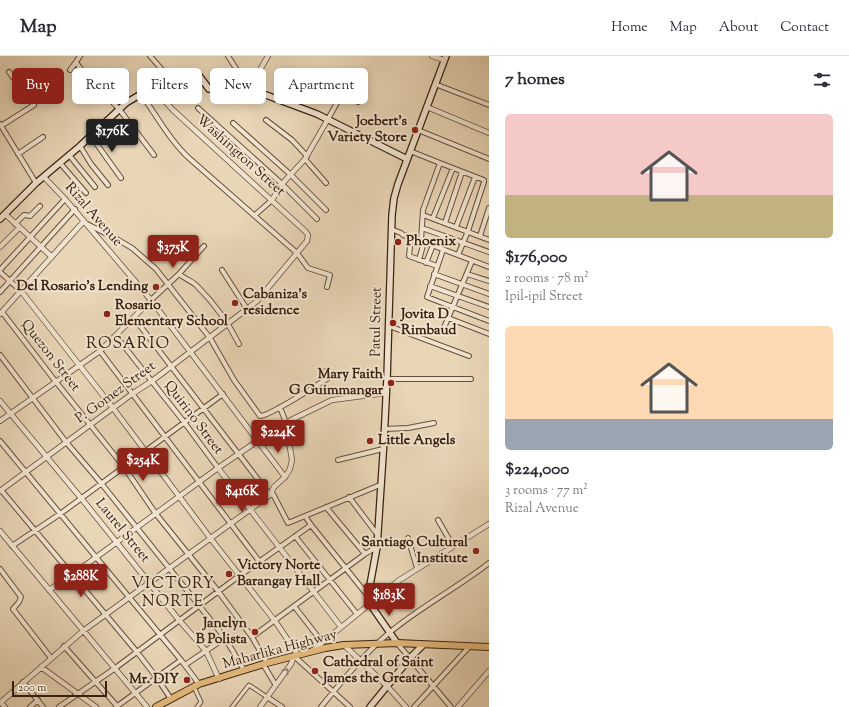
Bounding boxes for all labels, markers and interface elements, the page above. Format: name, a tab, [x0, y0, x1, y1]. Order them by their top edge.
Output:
text: Map	[20, 14, 57, 41]
text: Home	[611, 18, 648, 38]
text: Map	[670, 18, 697, 38]
text: About	[719, 18, 758, 38]
text: Contact	[780, 18, 829, 38]
chip: Buy	[12, 68, 64, 104]
chip: Rent	[72, 68, 129, 104]
chip: Filters	[137, 68, 202, 104]
chip: New	[210, 68, 266, 104]
chip: Apartment	[274, 68, 368, 104]
text: 7 homes	[505, 68, 565, 92]
icon: filters	[811, 69, 833, 91]
street label: Washington Street	[191, 111, 289, 202]
place label: Joebert's Variety Store	[327, 112, 407, 148]
pin: $176K	[84, 119, 140, 153]
text: $176K	[95, 123, 129, 141]
marker: Joebert's Variety Store	[410, 125, 420, 135]
icon: home	[633, 140, 705, 212]
street label: Rizal Avenue	[59, 178, 127, 252]
place label: Phoenix	[406, 232, 456, 252]
pin: $375K	[145, 235, 201, 269]
marker: Phoenix	[393, 237, 403, 247]
text: $375K	[157, 239, 189, 257]
text: $176,000	[505, 246, 567, 270]
text: 2 rooms · 78 m²	[505, 270, 589, 288]
place label: Del Rosario's Lending	[16, 277, 148, 297]
marker: Del Rosario's Lending	[151, 282, 161, 292]
place label: Cabaniza's residence	[243, 285, 308, 321]
street label: Patul Street	[366, 287, 388, 357]
text: Ipil-ipil Street	[505, 288, 583, 306]
place label: Rosario Elementary School	[115, 296, 228, 332]
marker: Cabaniza's residence	[230, 298, 240, 308]
place label: Jovita D Rimbaud	[400, 305, 456, 341]
marker: Rosario Elementary School	[102, 309, 112, 319]
street label: Quezon Street	[15, 316, 85, 396]
marker: Jovita D Rimbaud	[388, 318, 398, 328]
district label: ROSARIO	[86, 333, 170, 356]
icon: home	[633, 352, 705, 424]
street label: P. Gomez Street	[72, 357, 160, 429]
place label: Mary Faith G Guimmangar	[289, 365, 384, 401]
street label: Quirino Street	[159, 377, 228, 459]
marker: Mary Faith G Guimmangar	[386, 378, 396, 388]
pin: $224K	[250, 420, 306, 454]
text: $224K	[260, 424, 296, 442]
place label: Little Angels	[378, 431, 456, 451]
marker: Little Angels	[365, 436, 375, 446]
pin: $254K	[115, 448, 171, 482]
text: $254K	[126, 452, 160, 470]
text: $224,000	[505, 458, 569, 482]
pin: $416K	[214, 479, 270, 513]
text: 3 rooms · 77 m²	[505, 482, 588, 500]
text: $416K	[225, 483, 259, 501]
street label: Laurel Street	[90, 495, 154, 568]
text: Rizal Avenue	[505, 500, 579, 518]
place label: Santiago Cultural Institute	[361, 533, 468, 569]
marker: Santiago Cultural Institute	[471, 546, 481, 556]
place label: Victory Norte Barangay Hall	[237, 556, 321, 592]
pin: $288K	[53, 564, 109, 598]
text: $288K	[63, 568, 99, 586]
marker: Victory Norte Barangay Hall	[224, 569, 234, 579]
district label: VICTORY NORTE	[131, 573, 215, 614]
pin: $183K	[361, 583, 417, 617]
text: $183K	[373, 587, 405, 605]
place label: Janelyn B Polista	[196, 614, 248, 650]
street label: Maharlika Highway	[221, 625, 339, 675]
marker: Janelyn B Polista	[250, 627, 260, 637]
place label: Cathedral of Saint James the Greater	[322, 653, 434, 689]
marker: Cathedral of Saint James the Greater	[310, 666, 320, 676]
one-way arrow	[281, 669, 288, 676]
place label: Mr. DIY	[129, 670, 179, 690]
marker: Mr. DIY	[182, 675, 192, 685]
scale bar	[12, 679, 107, 698]
text: 200 m	[18, 680, 46, 696]

